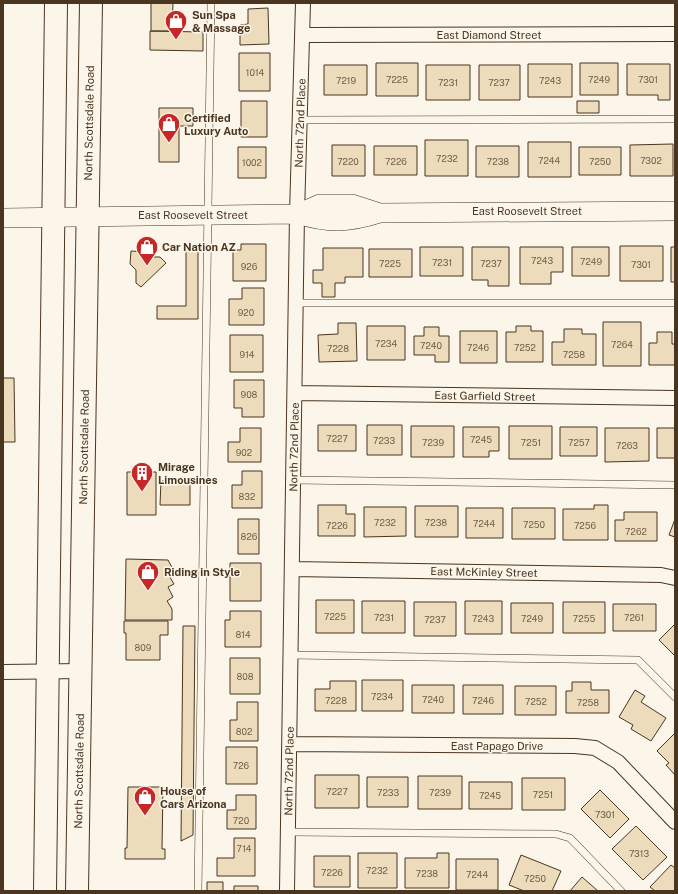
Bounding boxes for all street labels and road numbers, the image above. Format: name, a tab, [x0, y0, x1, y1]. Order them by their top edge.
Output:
street label: East Diamond Street	[436, 29, 542, 41]
street label: North Scottsdale Road	[82, 65, 96, 181]
street label: North 72nd Place	[292, 78, 308, 168]
street label: East Roosevelt Street	[472, 205, 582, 217]
street label: East Roosevelt Street	[138, 209, 248, 221]
street label: North Scottsdale Road	[77, 389, 91, 505]
street label: East Garfield Street	[434, 389, 536, 403]
street label: North 72nd Place	[287, 402, 301, 492]
street label: East McKinley Street	[430, 565, 538, 579]
street label: North Scottsdale Road	[72, 713, 86, 829]
street label: North 72nd Place	[282, 726, 296, 816]
street label: East Papago Drive	[451, 740, 543, 752]

